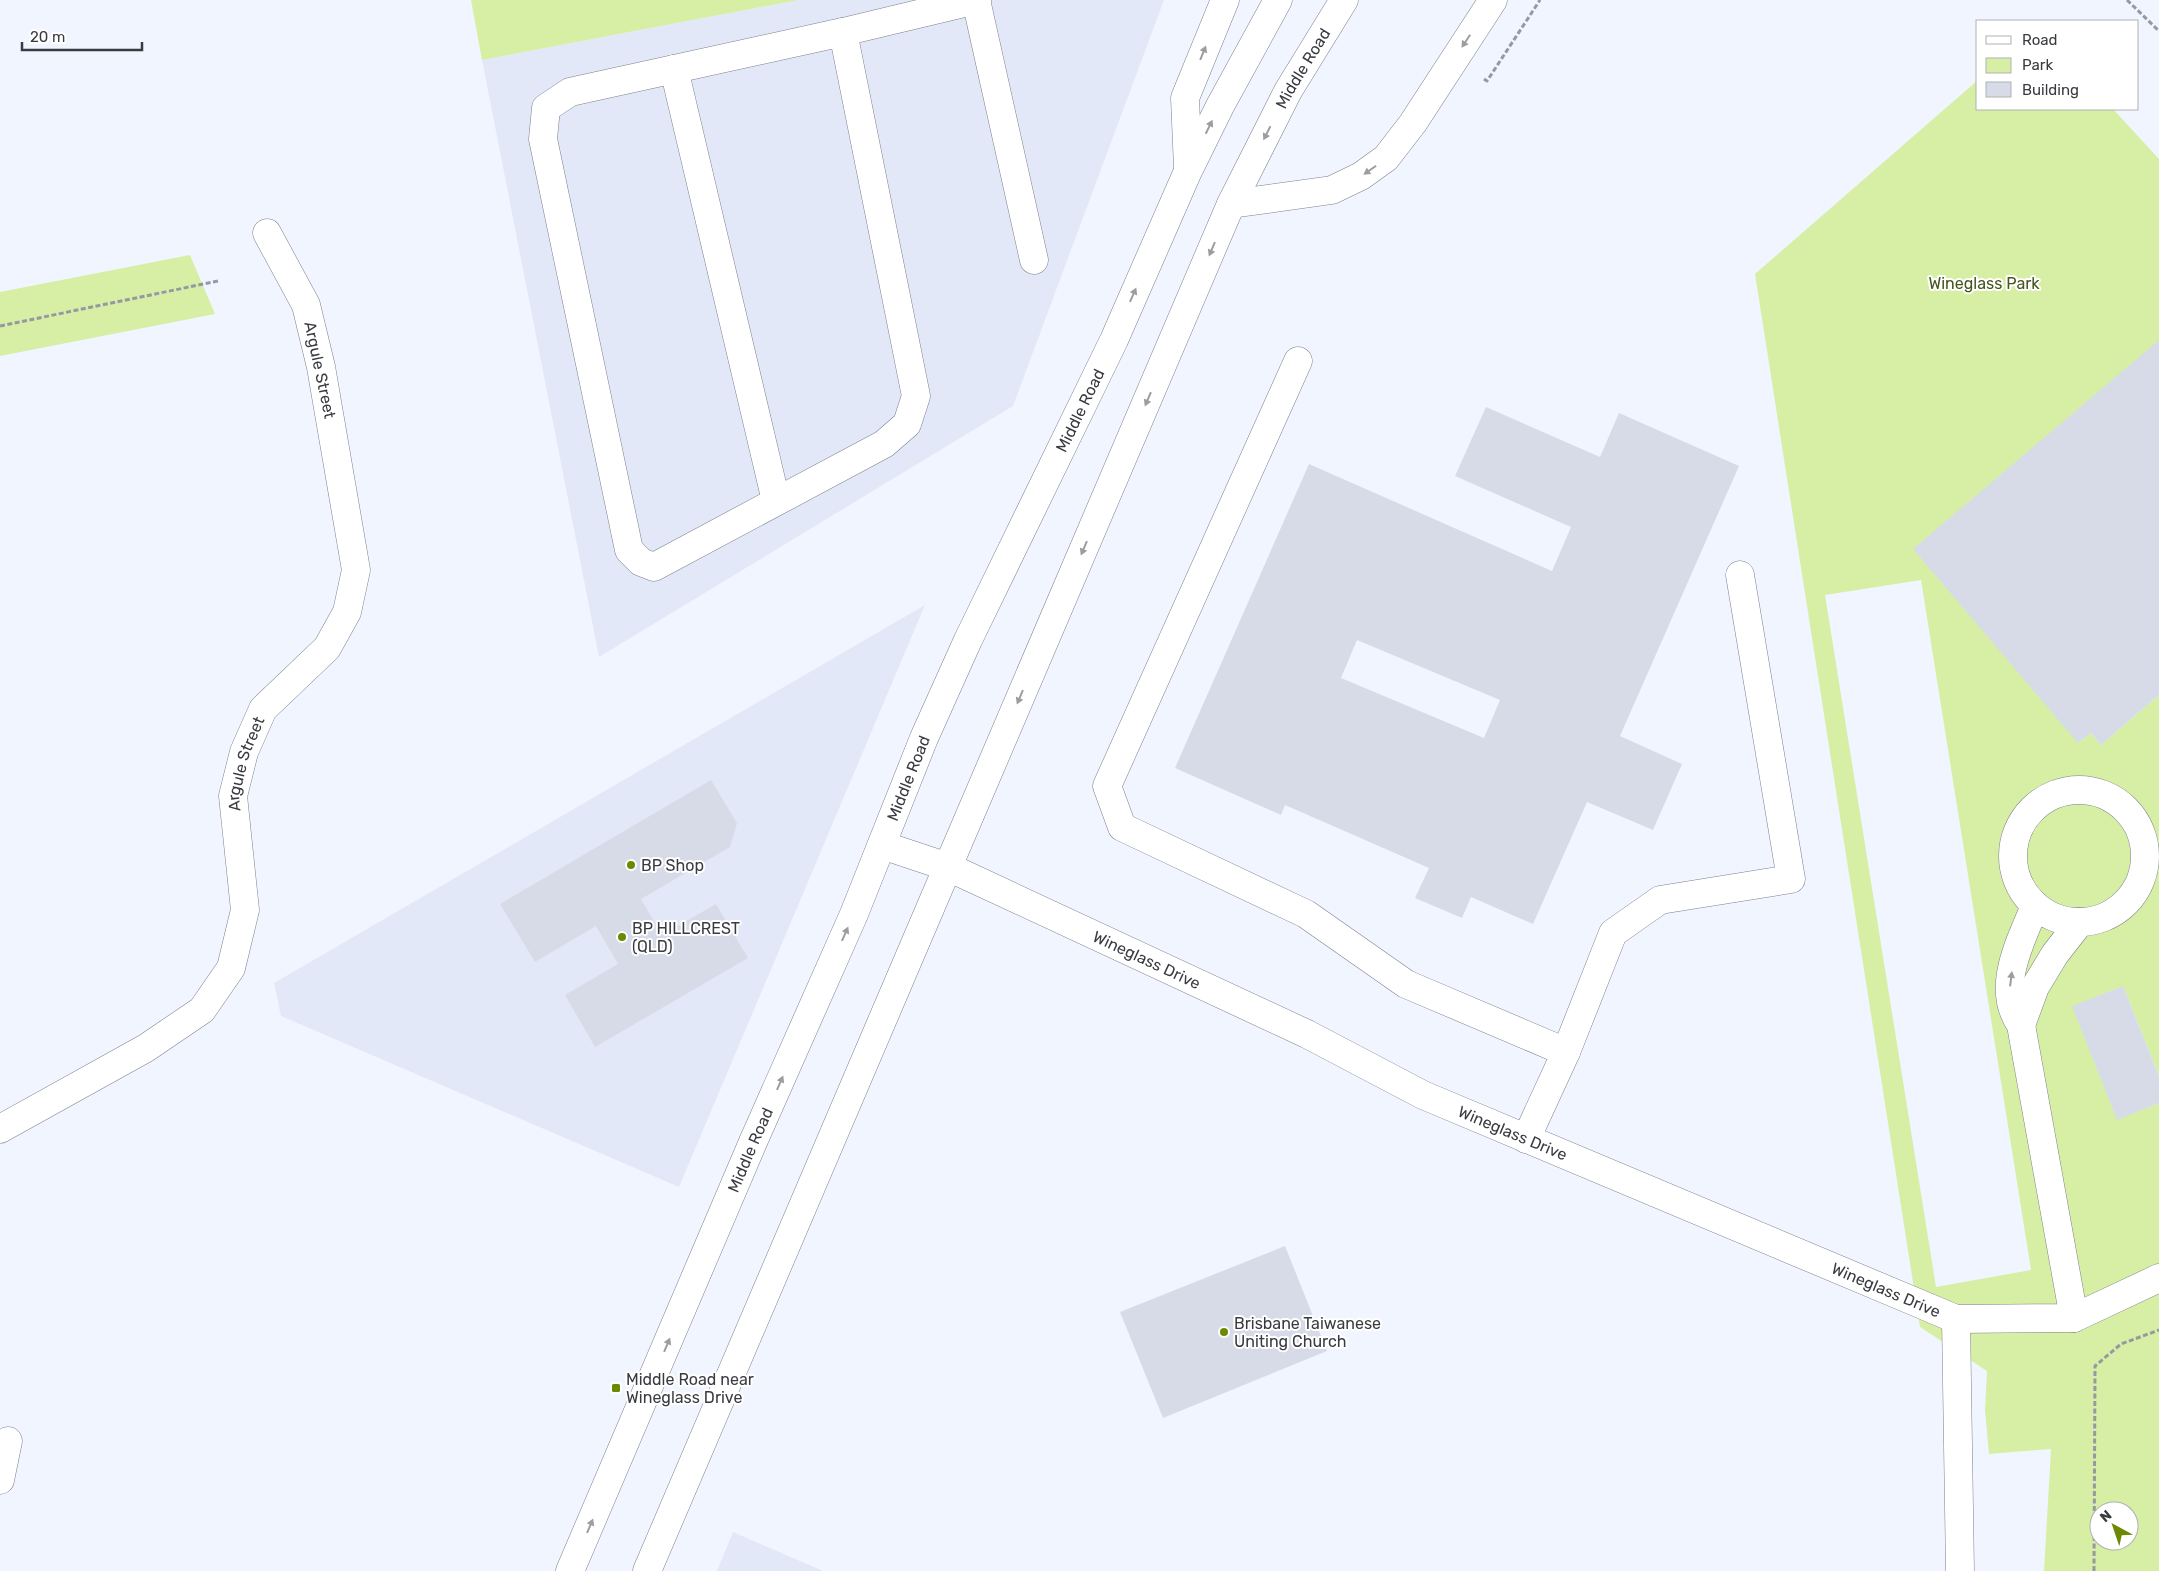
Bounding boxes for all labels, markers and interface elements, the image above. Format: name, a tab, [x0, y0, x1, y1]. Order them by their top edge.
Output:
scale bar	[22, 20, 142, 52]
legend	[1976, 20, 2139, 110]
street label: Middle Road	[1271, 25, 1334, 112]
text: 20 m	[30, 28, 65, 46]
text: Road	[2022, 31, 2058, 49]
one-way arrow	[1461, 34, 1471, 47]
one-way arrow	[1200, 46, 1208, 60]
text: Park	[2022, 56, 2053, 74]
text: Building	[2022, 81, 2079, 99]
one-way arrow	[1205, 120, 1213, 135]
one-way arrow	[1263, 126, 1271, 140]
one-way arrow	[1363, 165, 1377, 175]
one-way arrow	[1207, 242, 1215, 256]
park label: Wineglass Park	[1928, 274, 2040, 293]
one-way arrow	[1130, 288, 1138, 302]
street label: Argule Street	[300, 320, 340, 420]
street label: Middle Road	[1051, 366, 1108, 455]
one-way arrow	[1144, 392, 1152, 407]
one-way arrow	[1080, 541, 1088, 556]
one-way arrow	[1016, 690, 1024, 704]
street label: Argule Street	[223, 713, 268, 812]
street label: Middle Road	[883, 733, 934, 824]
place label: BP Shop	[641, 856, 704, 875]
marker: BP Shop	[625, 859, 637, 871]
place label: BP HILLCREST (QLD)	[632, 919, 740, 956]
street label: Wineglass Drive	[1090, 926, 1204, 993]
one-way arrow	[842, 927, 850, 941]
marker: BP HILLCREST (QLD)	[616, 931, 628, 943]
one-way arrow	[2007, 971, 2015, 987]
one-way arrow	[776, 1076, 784, 1090]
street label: Wineglass Drive	[1455, 1101, 1570, 1164]
street label: Middle Road	[723, 1105, 777, 1195]
street label: Wineglass Drive	[1829, 1258, 1944, 1321]
place label: Brisbane Taiwanese Uniting Church	[1234, 1314, 1381, 1351]
marker: Brisbane Taiwanese Uniting Church	[1218, 1326, 1230, 1338]
one-way arrow	[664, 1337, 672, 1352]
place label: Middle Road near Wineglass Drive	[626, 1370, 754, 1407]
marker: Middle Road near Wineglass Drive	[610, 1382, 622, 1394]
north arrow	[2089, 1501, 2139, 1551]
text: N	[2097, 1507, 2115, 1526]
one-way arrow	[586, 1519, 594, 1533]

